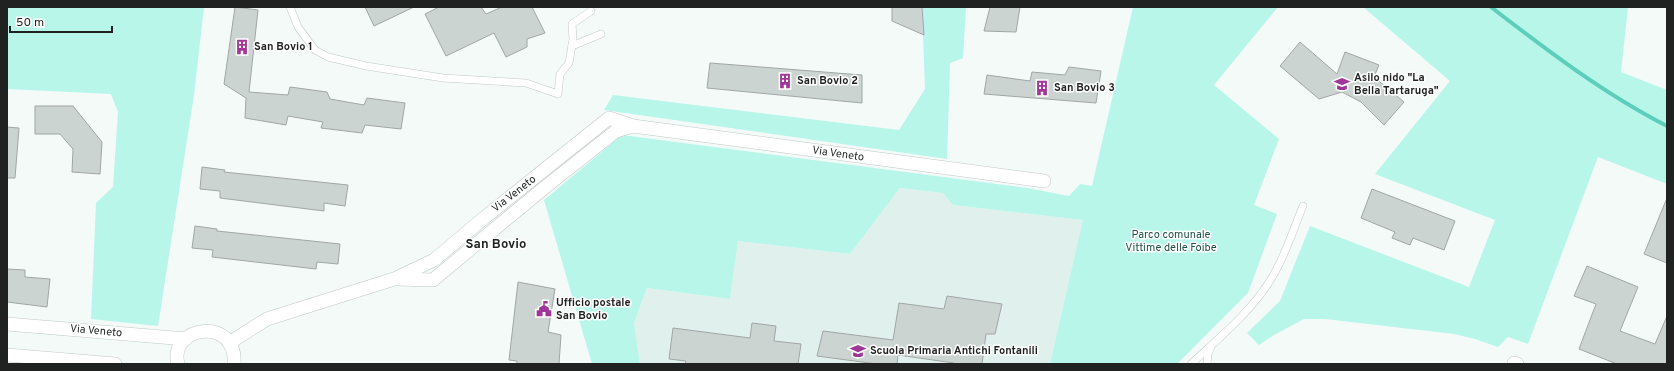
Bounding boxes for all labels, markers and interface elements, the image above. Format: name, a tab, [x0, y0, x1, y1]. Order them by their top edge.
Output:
scale bar	[10, 8, 112, 34]
text: 50 m	[16, 15, 44, 31]
building icon: San Bovio 1	[233, 38, 251, 56]
place label: San Bovio 1	[254, 40, 313, 54]
place label: Asilo nido "La Bella Tartaruga"	[1354, 71, 1439, 98]
building icon: San Bovio 2	[776, 72, 794, 90]
place label: San Bovio 2	[797, 74, 858, 88]
school or university icon: Asilo nido "La Bella Tartaruga"	[1333, 75, 1351, 93]
building icon: San Bovio 3	[1033, 79, 1051, 97]
place label: San Bovio 3	[1054, 81, 1115, 95]
street label: Via Veneto	[811, 143, 865, 165]
street label: Via Veneto	[489, 172, 539, 216]
park label: Parco comunale Vittime delle Foibe	[1125, 228, 1217, 255]
district label: San Bovio	[466, 237, 526, 253]
place label: Ufficio postale San Bovio	[556, 296, 631, 323]
public building icon: Ufficio postale San Bovio	[535, 300, 553, 318]
street label: Via Veneto	[69, 322, 123, 340]
school or university icon: Scuola Primaria Antichi Fontanili	[849, 342, 867, 360]
place label: Scuola Primaria Antichi Fontanili	[870, 344, 1038, 358]

